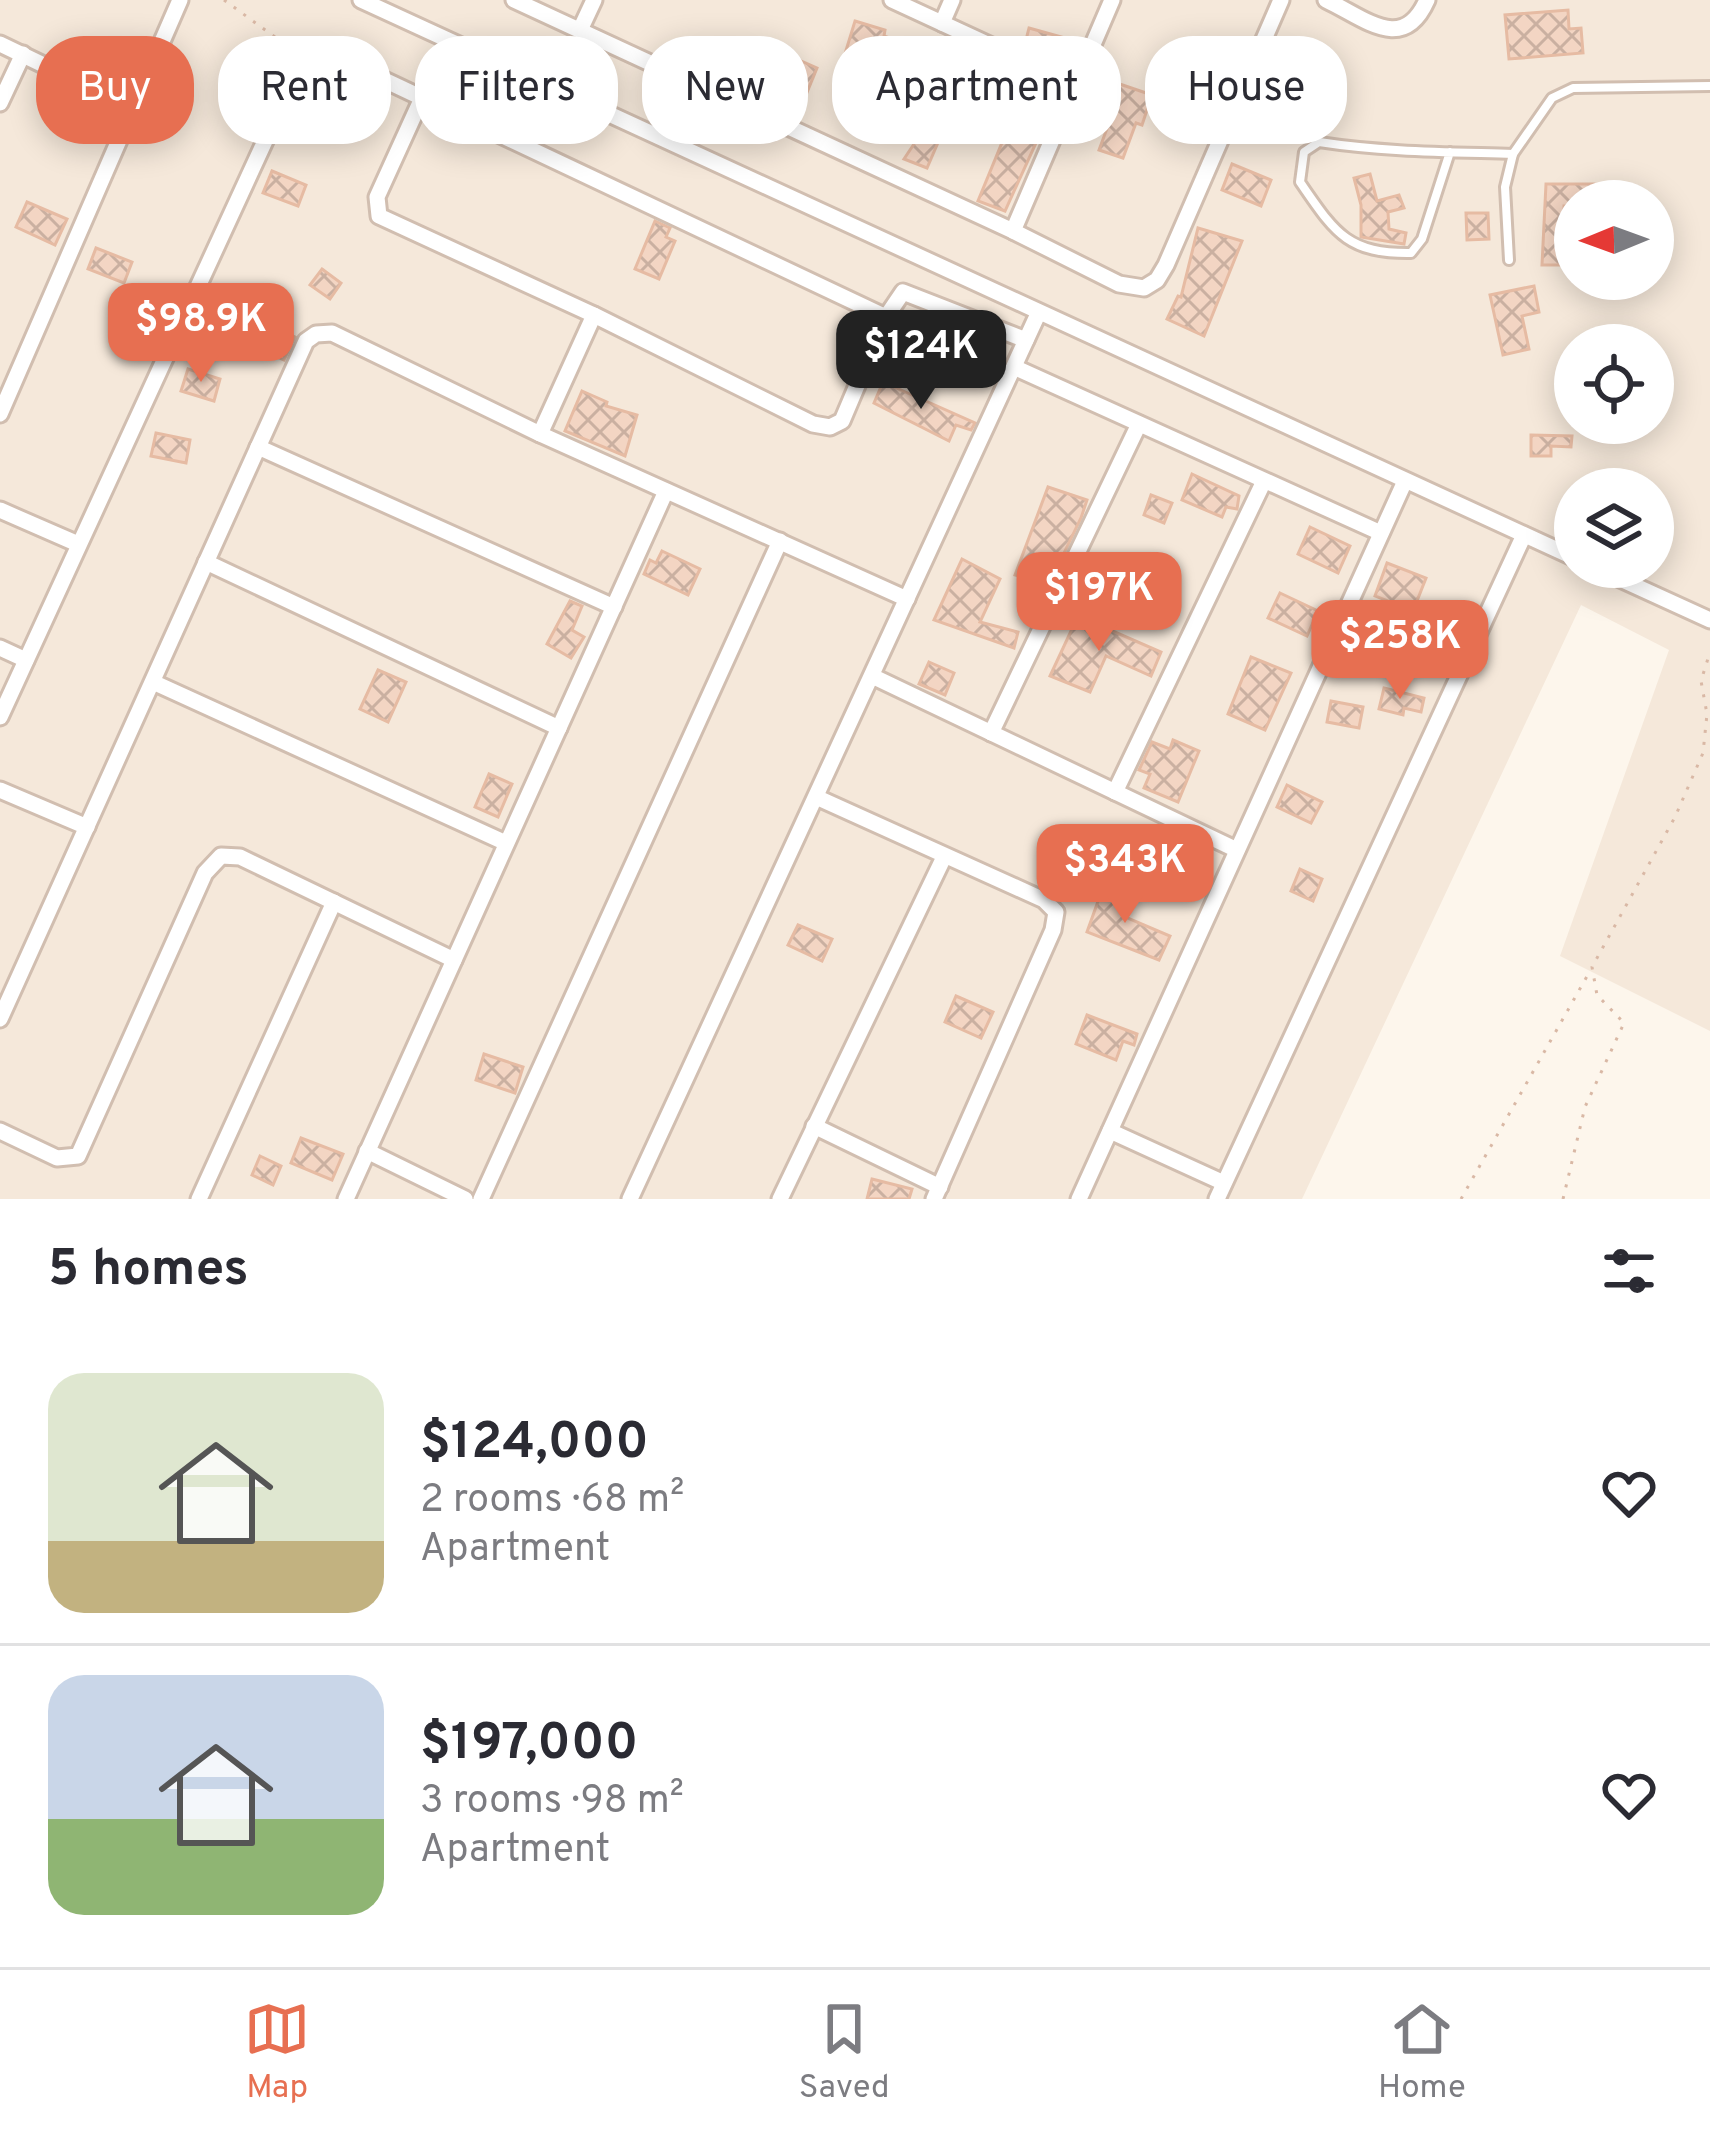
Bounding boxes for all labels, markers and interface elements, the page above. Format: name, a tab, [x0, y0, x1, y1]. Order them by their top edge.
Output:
chip: Buy	[36, 36, 194, 144]
chip: Rent	[218, 36, 391, 144]
chip: Filters	[415, 36, 618, 144]
chip: New	[642, 36, 808, 144]
chip: Apartment	[832, 36, 1121, 144]
chip: House	[1145, 36, 1347, 144]
north arrow	[1554, 180, 1674, 300]
map controls	[1554, 180, 1674, 588]
pin: $98.9K	[103, 283, 299, 385]
text: $98.9K	[135, 297, 267, 346]
pin: $124K	[837, 310, 1005, 412]
text: $124K	[863, 324, 979, 373]
button: locate	[1554, 324, 1674, 444]
button: layers	[1554, 468, 1674, 588]
pin: $197K	[1015, 552, 1183, 654]
text: $197K	[1044, 566, 1154, 615]
pin: $258K	[1316, 600, 1484, 702]
text: $258K	[1338, 614, 1462, 663]
pin: $343K	[1041, 824, 1209, 926]
text: $343K	[1064, 838, 1186, 887]
icon: filters	[1596, 1238, 1662, 1304]
text: 5 homes	[48, 1239, 249, 1304]
text: $124,000	[420, 1412, 649, 1477]
icon: home	[144, 1421, 288, 1565]
icon: heart	[1596, 1460, 1662, 1526]
text: 2 rooms · 68 m²	[420, 1477, 684, 1526]
text: Apartment	[420, 1526, 610, 1575]
text: $197,000	[420, 1713, 638, 1778]
icon: home	[144, 1723, 288, 1867]
icon: heart	[1596, 1762, 1662, 1828]
text: 3 rooms · 98 m²	[420, 1778, 684, 1827]
text: Apartment	[420, 1827, 610, 1876]
tab: Map	[244, 1996, 310, 2110]
tab: Saved	[799, 1996, 890, 2110]
tab: Home	[1378, 1996, 1466, 2110]

